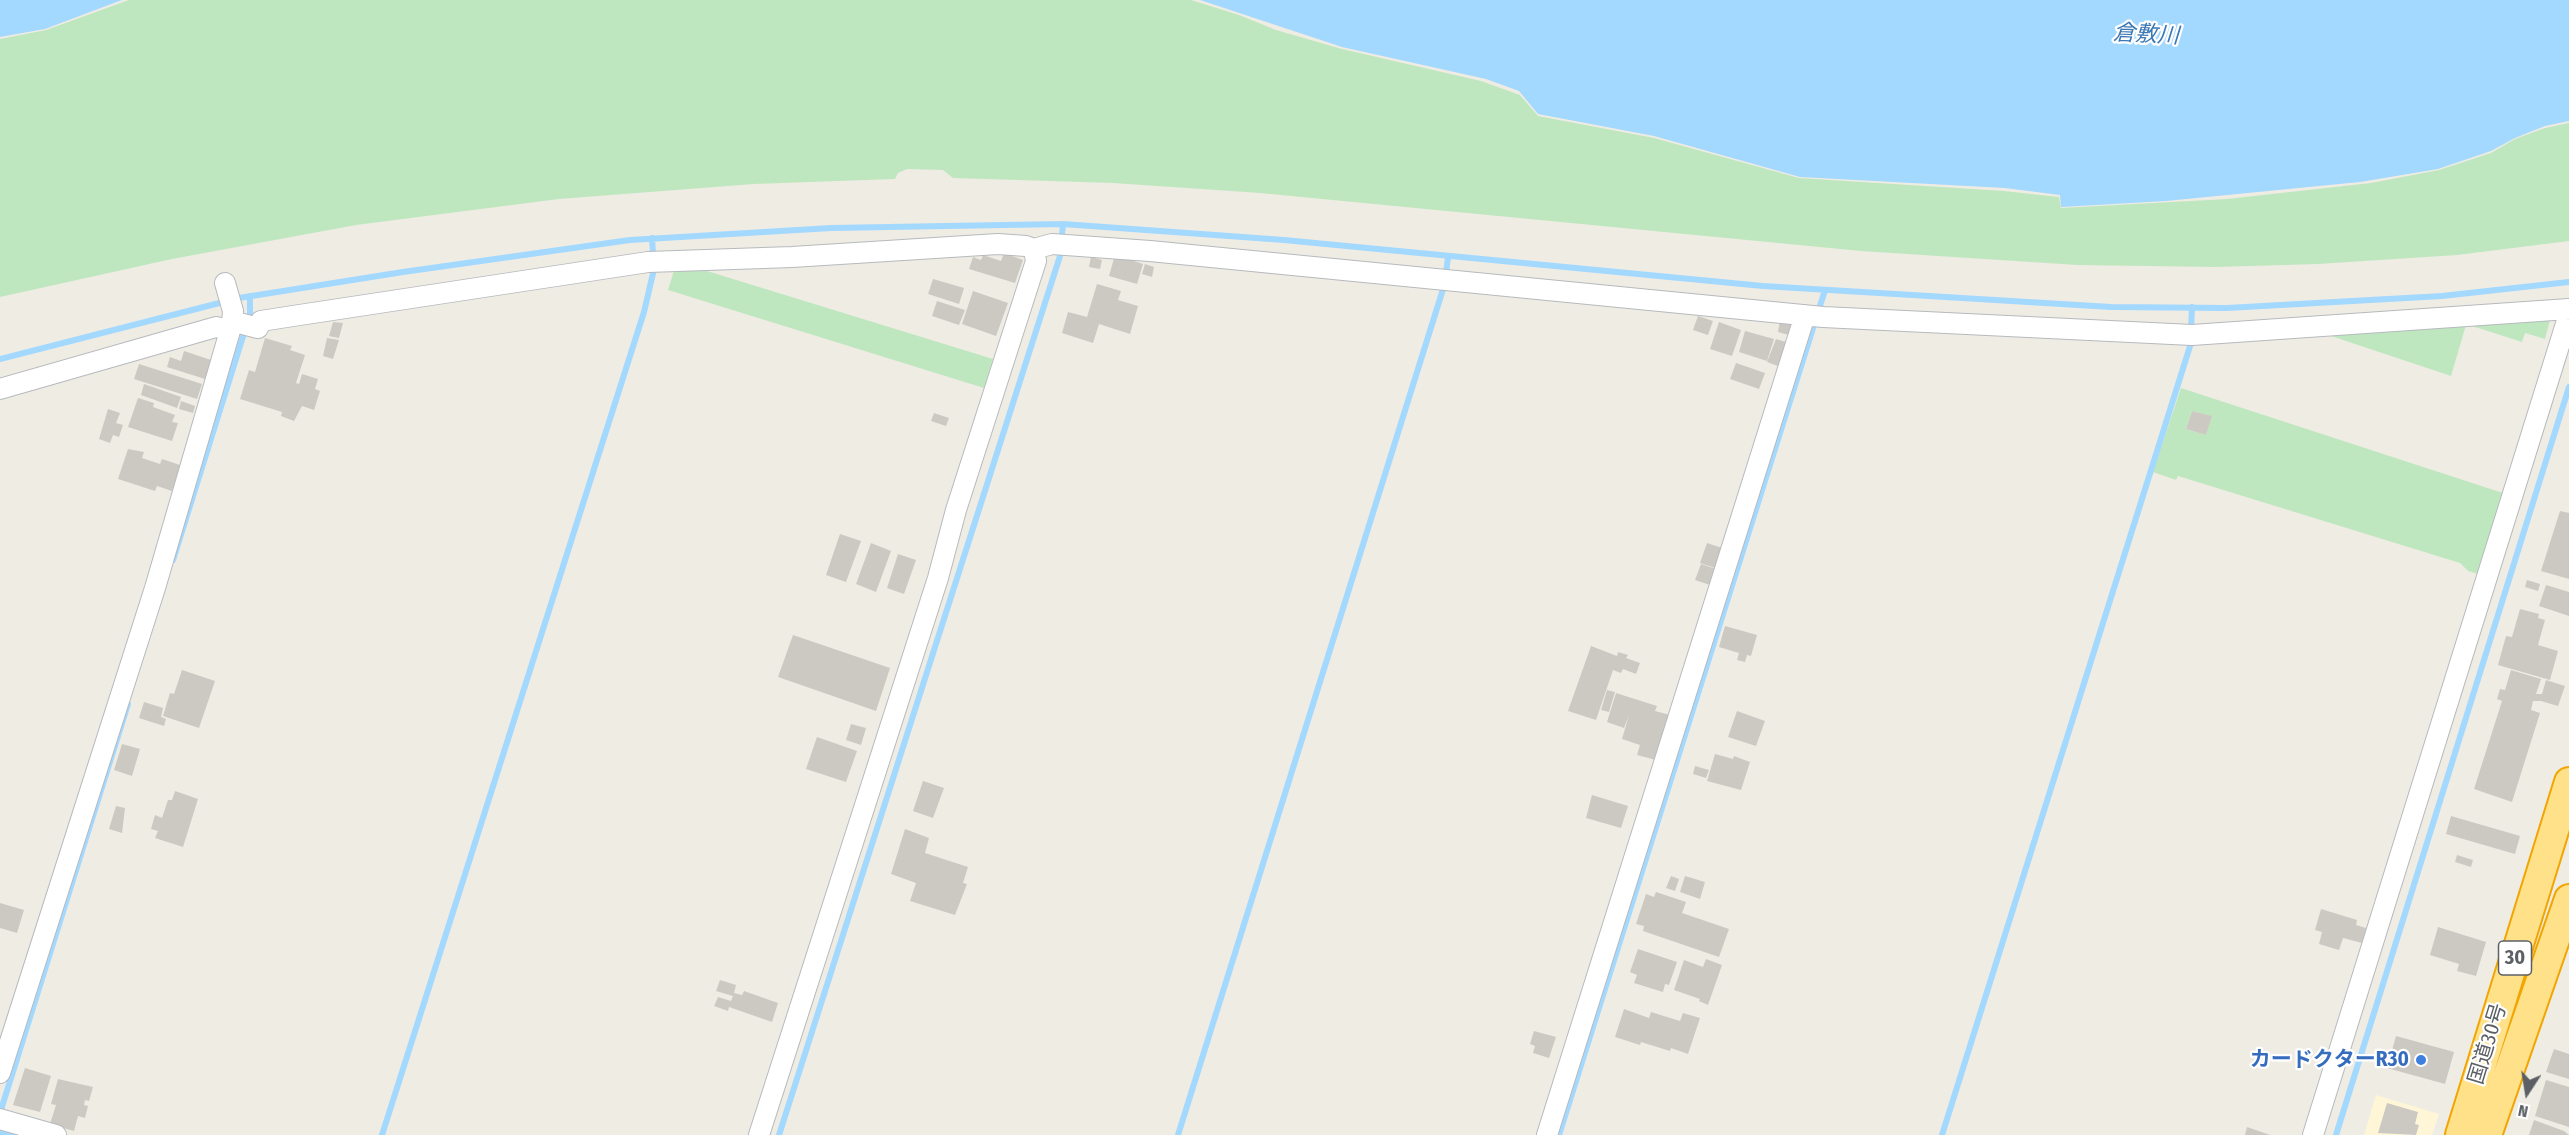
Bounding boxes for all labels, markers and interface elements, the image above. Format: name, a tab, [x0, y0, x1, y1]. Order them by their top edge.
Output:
water label: 倉敷川	[2112, 20, 2180, 50]
road number: 30	[2498, 941, 2532, 975]
street label: 国道30号	[2464, 1000, 2512, 1088]
place label: カードクターR30	[2250, 1047, 2409, 1073]
marker: カードクターR30	[2414, 1053, 2428, 1067]
north arrow	[2497, 1063, 2557, 1123]
text: N	[2516, 1101, 2530, 1121]

